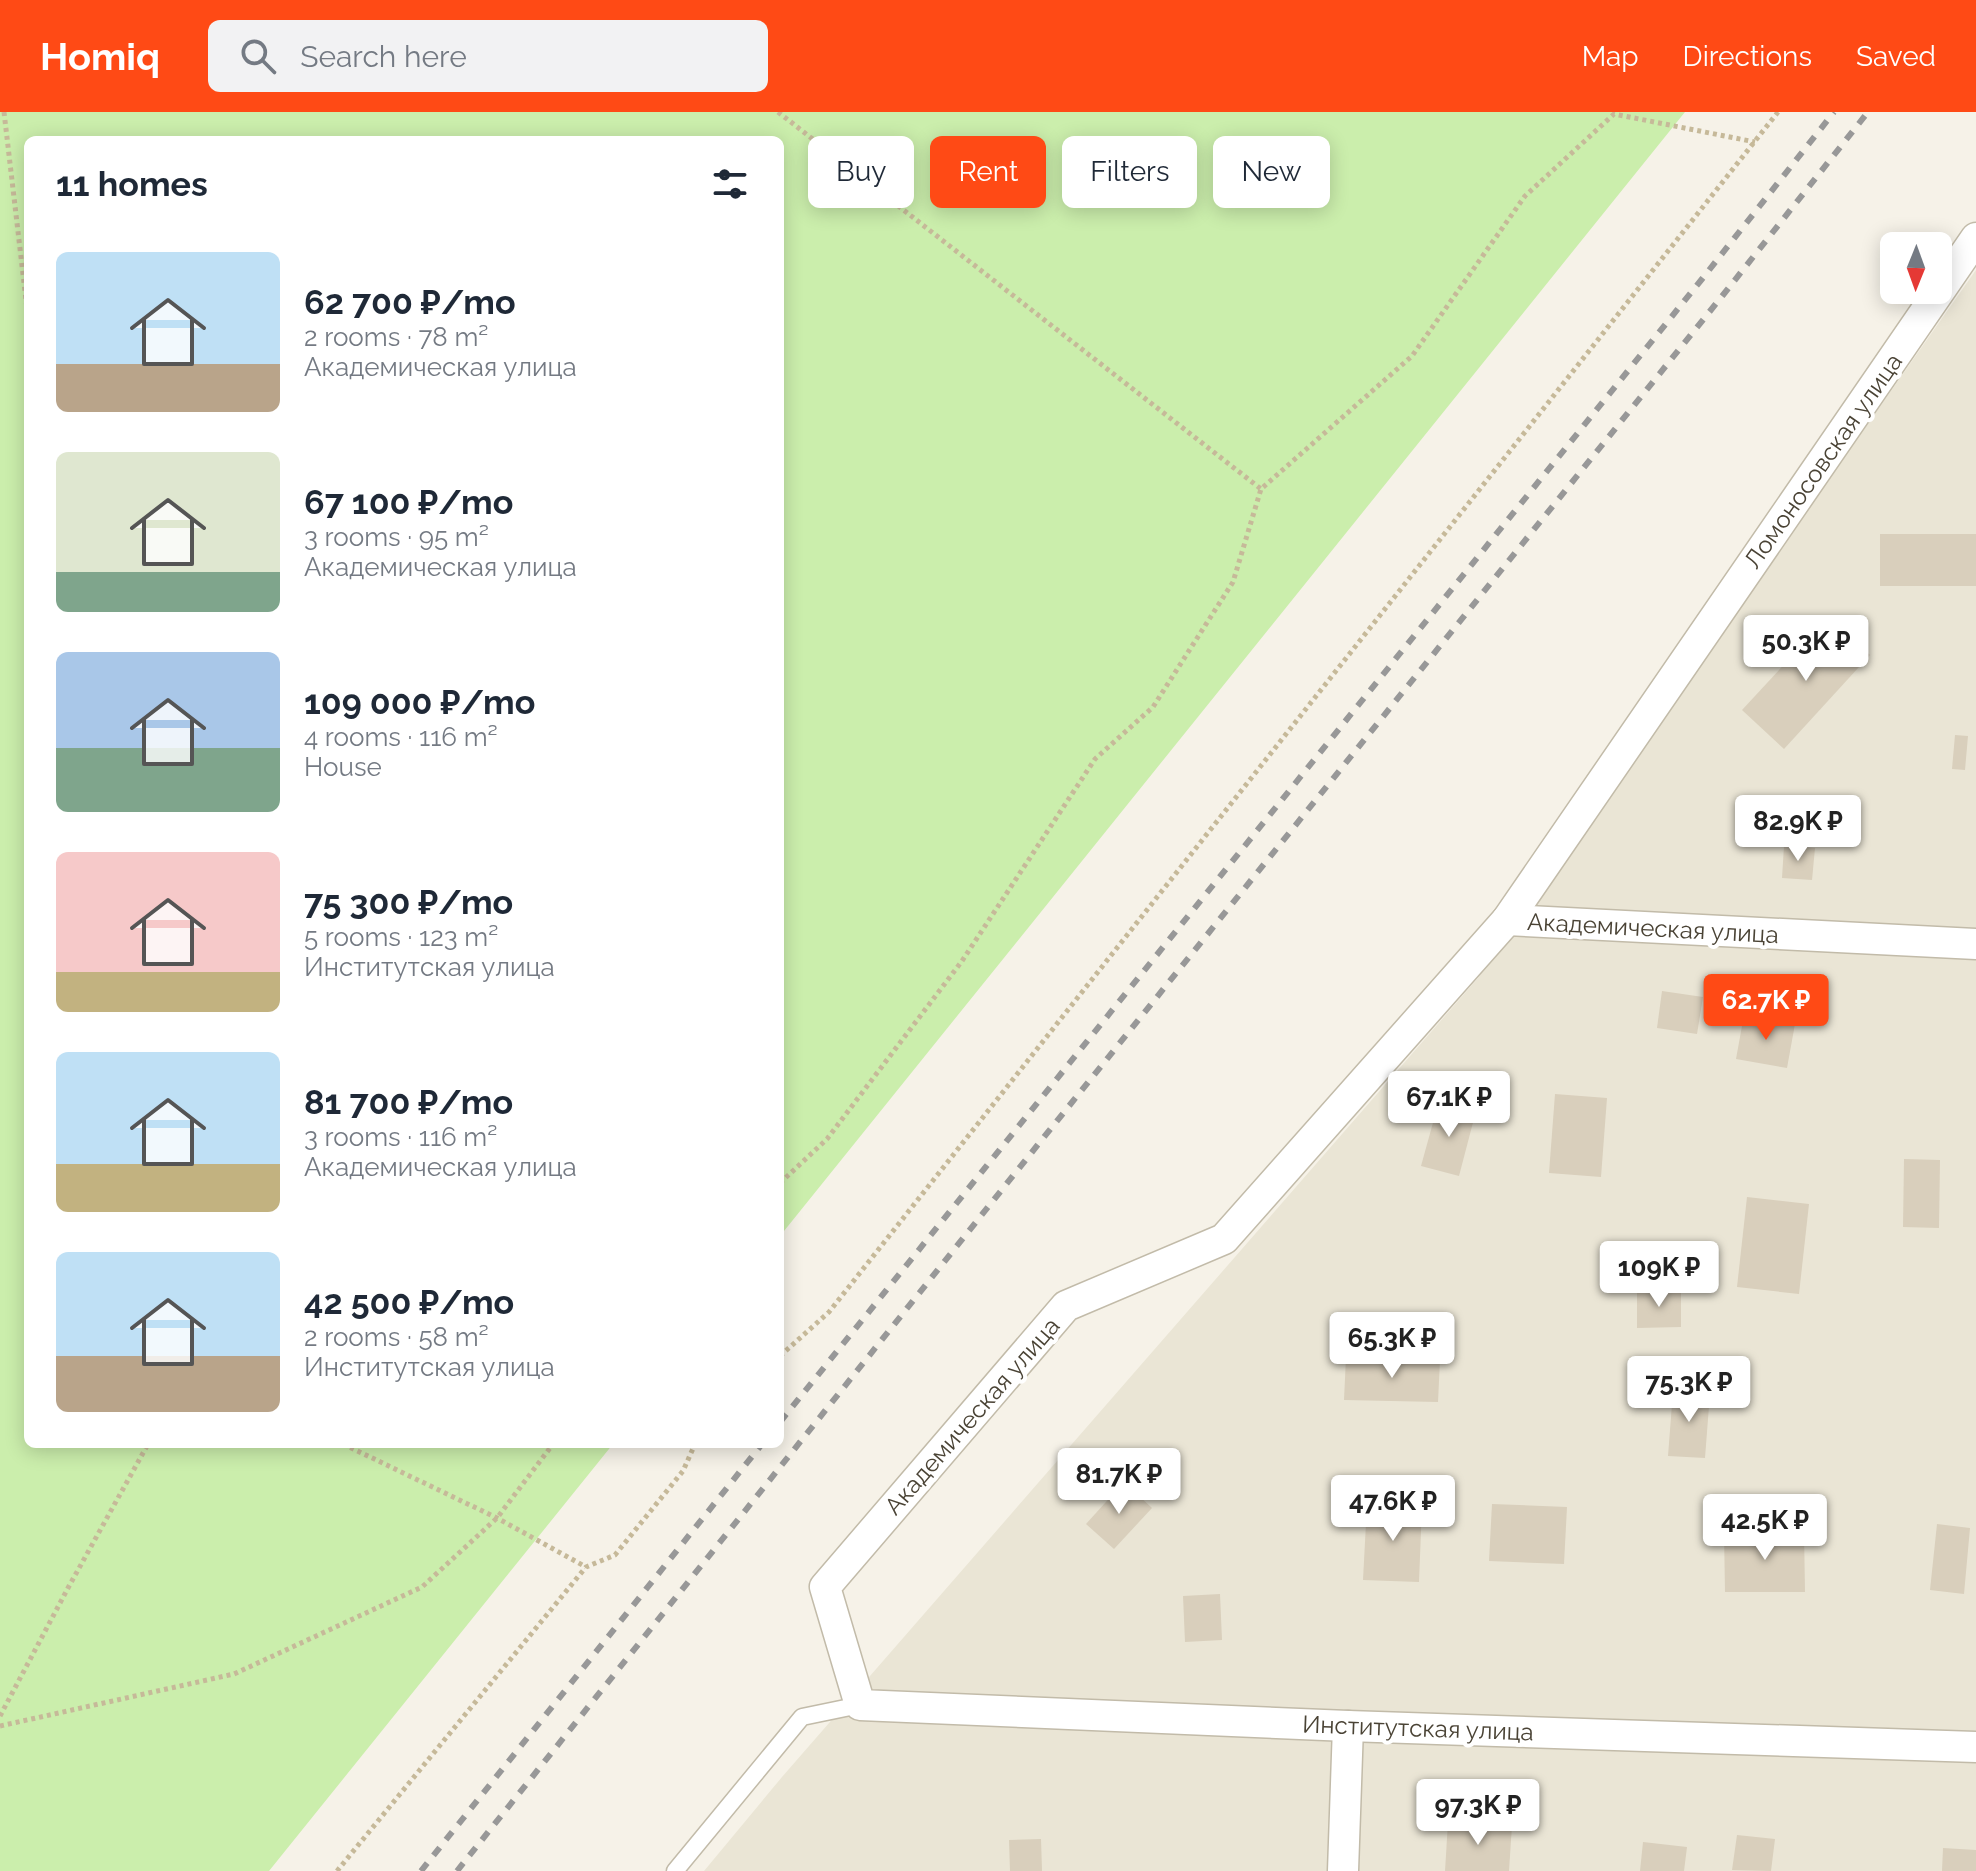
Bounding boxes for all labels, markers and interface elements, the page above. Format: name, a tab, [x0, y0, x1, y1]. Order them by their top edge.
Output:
search box	[208, 20, 768, 92]
text: Homiq	[40, 34, 160, 79]
icon: search	[236, 34, 280, 78]
text: Search here	[300, 39, 467, 74]
text: Map	[1582, 40, 1639, 73]
text: Directions	[1683, 40, 1812, 73]
text: Saved	[1856, 40, 1936, 73]
chip: Buy	[808, 136, 914, 208]
chip: Rent	[930, 136, 1046, 208]
chip: Filters	[1062, 136, 1197, 208]
chip: New	[1213, 136, 1330, 208]
icon: filters	[708, 162, 752, 206]
text: 11 homes	[56, 164, 208, 204]
north arrow	[1880, 232, 1952, 304]
map controls	[1880, 232, 1952, 304]
text: 62 700 ₽/mo	[304, 282, 516, 322]
icon: home	[120, 284, 216, 380]
text: 2 rooms · 78 m²	[304, 322, 488, 352]
street label: Ломоносовская улица	[1738, 348, 1908, 574]
text: Академическая улица	[304, 352, 577, 382]
text: 67 100 ₽/mo	[304, 482, 513, 522]
icon: home	[120, 484, 216, 580]
text: 3 rooms · 95 m²	[304, 522, 489, 552]
text: Академическая улица	[304, 552, 577, 582]
pin: 50.3K ₽	[1732, 615, 1880, 683]
text: 50.3K ₽	[1761, 626, 1851, 656]
text: 109 000 ₽/mo	[304, 682, 535, 722]
icon: home	[120, 684, 216, 780]
text: 4 rooms · 116 m²	[304, 722, 498, 752]
text: House	[304, 752, 382, 782]
pin: 82.9K ₽	[1724, 795, 1872, 863]
text: 82.9K ₽	[1753, 806, 1843, 836]
text: 75 300 ₽/mo	[304, 882, 513, 922]
icon: home	[120, 884, 216, 980]
street label: Академическая улица	[1527, 907, 1779, 949]
text: 5 rooms · 123 m²	[304, 922, 498, 952]
text: Институтская улица	[304, 952, 555, 982]
pin: 62.7K ₽	[1692, 974, 1840, 1042]
text: 62.7K ₽	[1722, 985, 1810, 1015]
pin: 67.1K ₽	[1375, 1071, 1523, 1139]
text: 81 700 ₽/mo	[304, 1082, 513, 1122]
text: 67.1K ₽	[1406, 1082, 1492, 1112]
icon: home	[120, 1084, 216, 1180]
text: 3 rooms · 116 m²	[304, 1122, 497, 1152]
text: Академическая улица	[304, 1152, 577, 1182]
pin: 109K ₽	[1594, 1241, 1724, 1309]
text: 109K ₽	[1618, 1252, 1700, 1282]
text: 42 500 ₽/mo	[304, 1282, 514, 1322]
icon: home	[120, 1284, 216, 1380]
street label: Академическая улица	[878, 1311, 1066, 1521]
pin: 65.3K ₽	[1318, 1312, 1466, 1380]
text: 2 rooms · 58 m²	[304, 1322, 489, 1352]
text: 65.3K ₽	[1348, 1323, 1436, 1353]
text: Институтская улица	[304, 1352, 555, 1382]
pin: 75.3K ₽	[1615, 1356, 1763, 1424]
text: 75.3K ₽	[1645, 1367, 1733, 1397]
pin: 81.7K ₽	[1045, 1448, 1193, 1516]
text: 81.7K ₽	[1076, 1459, 1162, 1489]
pin: 47.6K ₽	[1319, 1475, 1467, 1543]
text: 47.6K ₽	[1349, 1486, 1437, 1516]
pin: 42.5K ₽	[1691, 1494, 1839, 1562]
text: 42.5K ₽	[1721, 1505, 1809, 1535]
street label: Институтская улица	[1302, 1709, 1534, 1747]
pin: 97.3K ₽	[1404, 1779, 1552, 1847]
text: 97.3K ₽	[1434, 1790, 1522, 1820]

